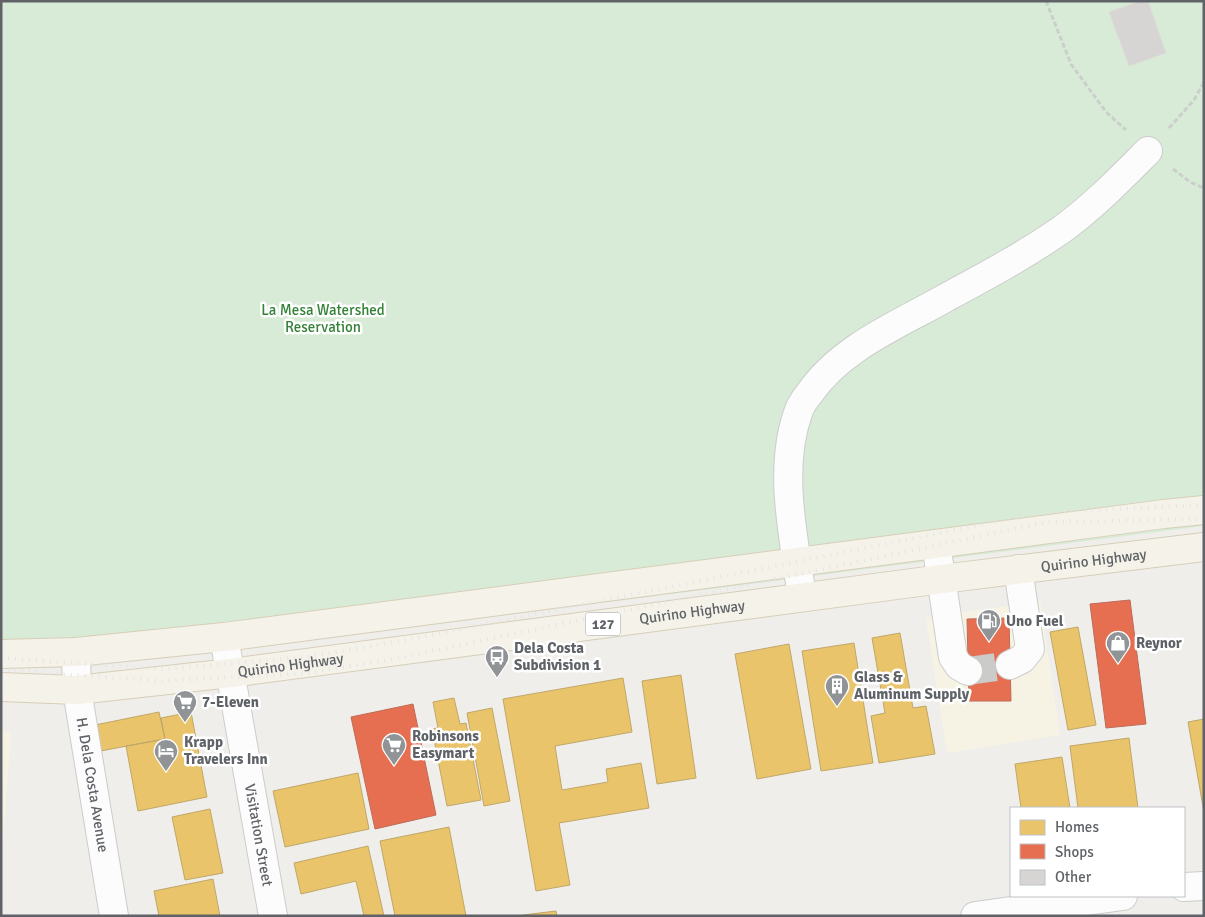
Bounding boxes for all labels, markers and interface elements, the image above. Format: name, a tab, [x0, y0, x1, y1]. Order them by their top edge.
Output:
park label: La Mesa Watershed Reservation	[261, 301, 385, 336]
street label: Quirino Highway	[1040, 545, 1148, 576]
street label: Quirino Highway	[638, 596, 746, 628]
fuel station icon: Uno Fuel	[976, 608, 1002, 642]
road number: 127	[586, 612, 620, 636]
place label: Uno Fuel	[1006, 612, 1064, 630]
shop icon: Reynor	[1105, 630, 1131, 664]
place label: Reynor	[1136, 634, 1182, 652]
place label: Dela Costa Subdivision 1	[514, 639, 601, 674]
bus stop icon: Dela Costa Subdivision 1	[484, 644, 510, 678]
street label: Quirino Highway	[237, 649, 344, 681]
place label: Glass & Aluminum Supply	[854, 668, 970, 703]
building icon: Glass & Aluminum Supply	[824, 673, 850, 707]
supermarket icon: 7-Eleven	[172, 689, 198, 723]
place label: 7-Eleven	[202, 693, 259, 711]
street label: H. Dela Costa Avenue	[73, 716, 112, 854]
place label: Robinsons Easymart	[412, 727, 479, 762]
supermarket icon: Robinsons Easymart	[381, 732, 407, 766]
place label: Krapp Travelers Inn	[184, 733, 268, 768]
hotel icon: Krapp Travelers Inn	[153, 738, 179, 772]
street label: Visitation Street	[241, 782, 277, 888]
legend	[1010, 807, 1185, 897]
text: Homes	[1055, 818, 1099, 836]
text: Shops	[1055, 843, 1094, 861]
text: Other	[1055, 868, 1092, 886]

